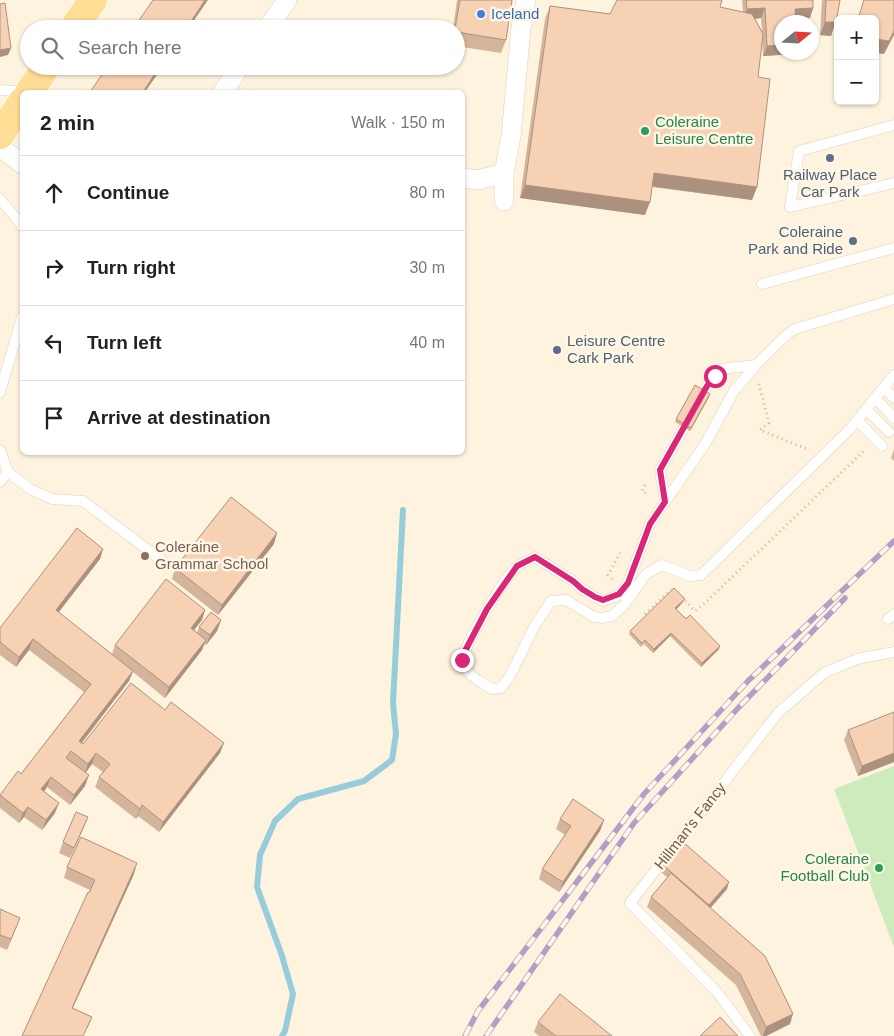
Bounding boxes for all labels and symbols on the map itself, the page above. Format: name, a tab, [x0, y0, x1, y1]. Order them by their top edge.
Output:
place label: Iceland	[491, 5, 539, 22]
marker: Iceland	[475, 8, 487, 20]
north arrow	[774, 15, 819, 60]
place label: Coleraine Leisure Centre	[655, 113, 753, 147]
marker: Coleraine Leisure Centre	[639, 125, 651, 137]
marker: Railway Place Car Park	[824, 152, 836, 164]
place label: Railway Place Car Park	[783, 166, 877, 200]
place label: Coleraine Park and Ride	[748, 223, 843, 257]
marker: Coleraine Park and Ride	[847, 235, 859, 247]
place label: Leisure Centre Cark Park	[567, 332, 665, 366]
marker: Leisure Centre Cark Park	[551, 344, 563, 356]
route start	[704, 365, 727, 388]
place label: Coleraine Grammar School	[155, 538, 268, 572]
marker: Coleraine Grammar School	[139, 550, 151, 562]
route end	[451, 649, 474, 672]
street label: Hillman's Fancy	[650, 779, 729, 872]
place label: Coleraine Football Club	[781, 850, 869, 884]
marker: Coleraine Football Club	[873, 862, 885, 874]

